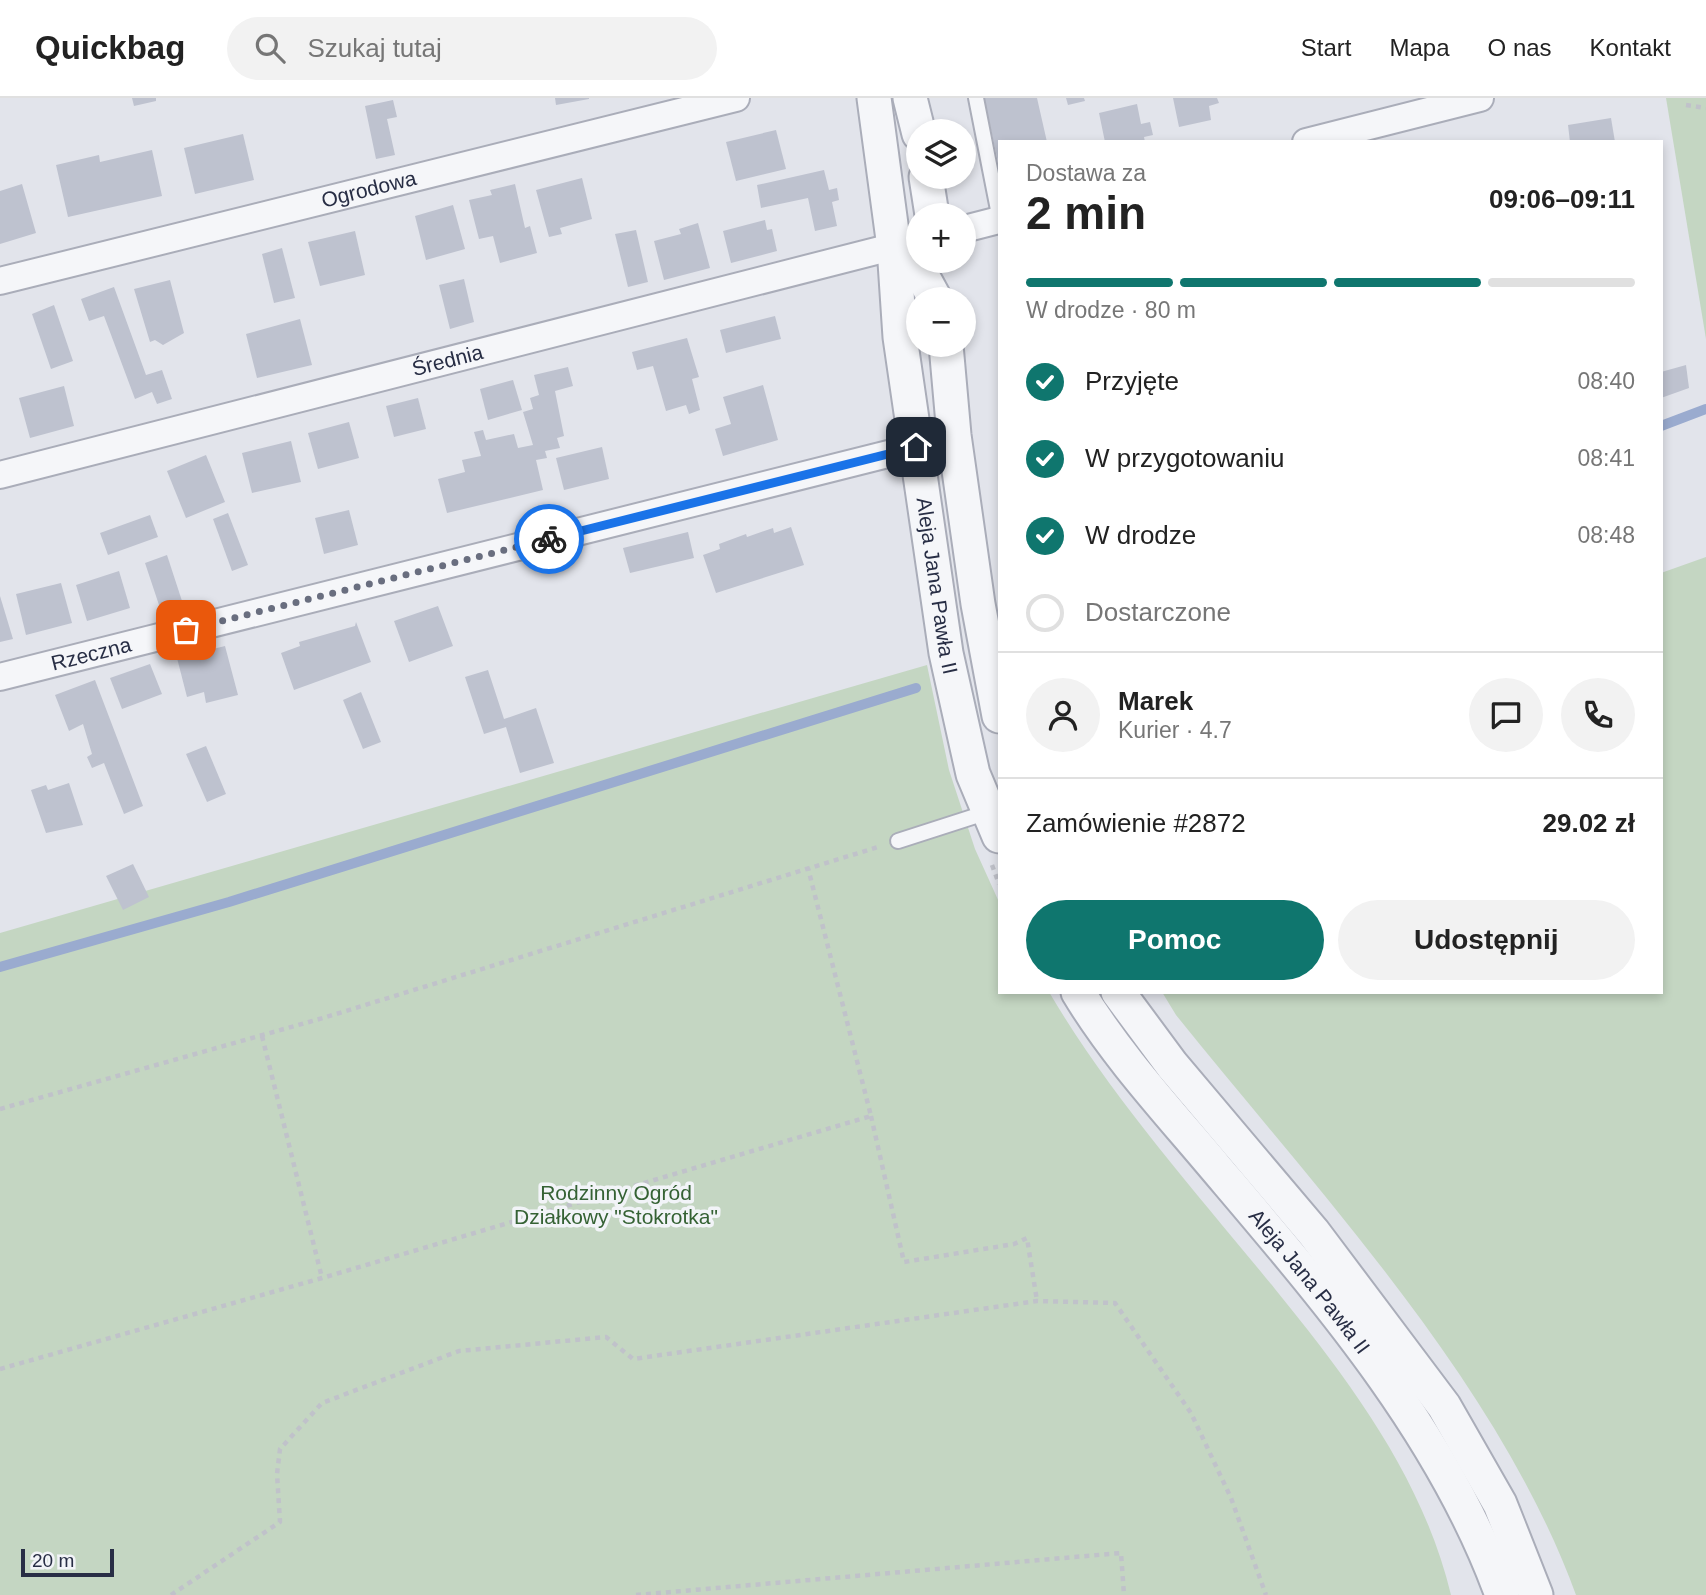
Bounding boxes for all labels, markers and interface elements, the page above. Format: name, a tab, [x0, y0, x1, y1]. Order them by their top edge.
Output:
search box	[227, 17, 717, 80]
text: Quickbag	[35, 29, 185, 66]
icon: search	[251, 29, 289, 67]
text: Szukaj tutaj	[307, 33, 442, 63]
text: Start	[1301, 34, 1352, 61]
text: Mapa	[1390, 34, 1450, 61]
text: O nas	[1488, 34, 1552, 61]
text: Kontakt	[1590, 34, 1671, 61]
map controls	[906, 119, 976, 357]
button: layers	[906, 119, 976, 189]
text: Dostawa za	[1026, 160, 1146, 186]
street label: Ogrodowa	[319, 166, 419, 212]
text: 09:06–09:11	[1489, 184, 1635, 214]
text: 2 min	[1026, 187, 1146, 239]
button: +	[906, 203, 976, 273]
button: −	[906, 287, 976, 357]
text: W drodze · 80 m	[1026, 297, 1196, 323]
street label: Średnia	[410, 340, 486, 380]
icon: check	[1026, 363, 1064, 401]
text: Przyjęte	[1085, 366, 1179, 396]
text: 08:40	[1577, 368, 1635, 394]
pin	[886, 417, 946, 477]
icon: home	[897, 428, 935, 466]
icon: check	[1026, 440, 1064, 478]
text: W przygotowaniu	[1085, 443, 1284, 473]
text: 08:41	[1577, 445, 1635, 471]
street label: Aleja Jana Pawła II	[912, 496, 962, 676]
courier	[514, 504, 584, 574]
icon: check	[1026, 517, 1064, 555]
icon: bike	[530, 520, 568, 558]
text: W drodze	[1085, 520, 1196, 550]
text: 08:48	[1577, 522, 1635, 548]
text: Dostarczone	[1085, 597, 1231, 627]
pin	[156, 600, 216, 660]
icon: bag	[167, 611, 205, 649]
street label: Rzeczna	[49, 632, 134, 675]
button: person	[1026, 678, 1100, 752]
button: chat	[1469, 678, 1543, 752]
button: phone	[1561, 678, 1635, 752]
text: Marek	[1118, 686, 1193, 716]
text: Kurier · 4.7	[1118, 717, 1232, 743]
text: Zamówienie #2872	[1026, 808, 1246, 838]
text: 29.02 zł	[1542, 808, 1635, 838]
button: Pomoc	[1026, 900, 1324, 980]
button: Udostępnij	[1338, 900, 1635, 980]
park label: Rodzinny Ogród Działkowy "Stokrotka"	[514, 1181, 718, 1228]
street label: Aleja Jana Pawła II	[1245, 1204, 1375, 1358]
scale bar	[21, 1546, 114, 1578]
text: 20 m	[32, 1550, 74, 1571]

